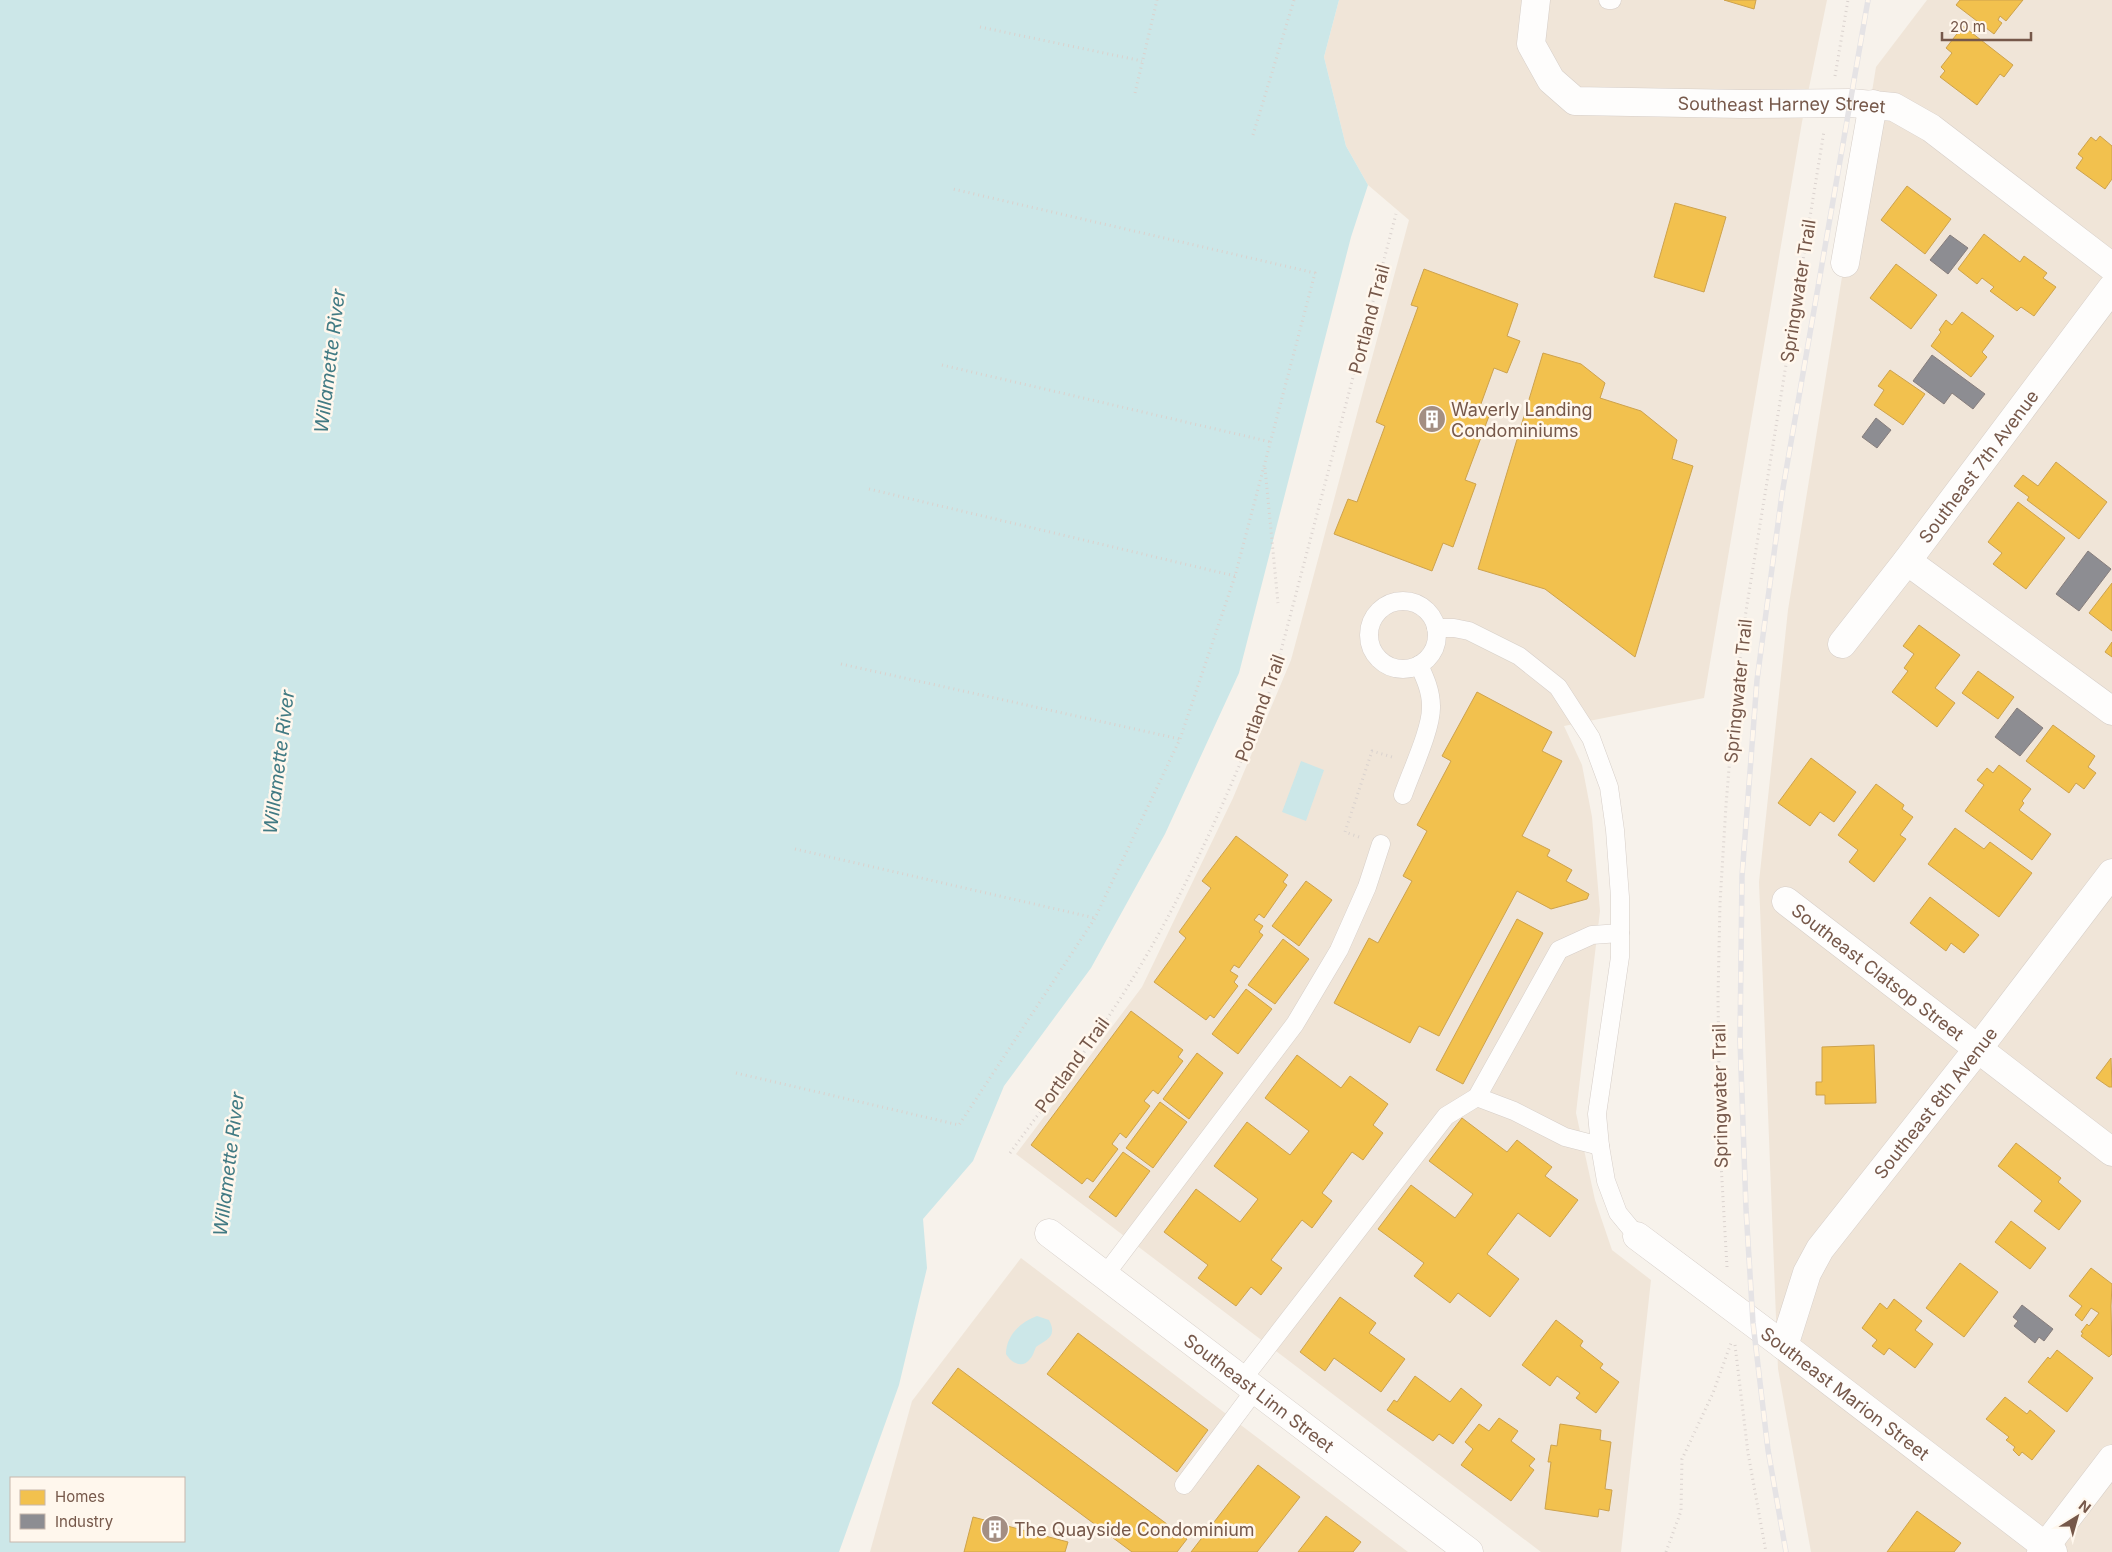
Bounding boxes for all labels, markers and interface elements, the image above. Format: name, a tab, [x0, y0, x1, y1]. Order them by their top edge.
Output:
scale bar	[1942, 10, 2031, 42]
text: 20 m	[1950, 17, 1986, 36]
street label: Southeast Harney Street	[1677, 92, 1887, 117]
street label: Springwater Trail	[1776, 218, 1820, 364]
street label: Portland Trail	[1344, 262, 1394, 376]
water label: Willamette River	[310, 287, 350, 434]
street label: Southeast 7th Avenue	[1914, 386, 2042, 547]
place label: Waverly Landing Condominiums	[1451, 399, 1593, 441]
building icon: Waverly Landing Condominiums	[1417, 404, 1447, 434]
street label: Springwater Trail	[1720, 618, 1756, 764]
street label: Portland Trail	[1231, 652, 1289, 764]
water label: Willamette River	[259, 688, 299, 835]
street label: Southeast Clatsop Street	[1788, 899, 1968, 1045]
street label: Portland Trail	[1030, 1013, 1114, 1117]
street label: Springwater Trail	[1708, 1023, 1732, 1169]
street label: Southeast 8th Avenue	[1869, 1023, 2001, 1183]
water label: Willamette River	[209, 1090, 249, 1237]
street label: Southeast Marion Street	[1757, 1322, 1934, 1464]
street label: Southeast Linn Street	[1180, 1329, 1338, 1456]
legend	[10, 1477, 185, 1542]
text: Homes	[55, 1487, 105, 1506]
north arrow	[2052, 1492, 2102, 1542]
text: N	[2076, 1496, 2095, 1516]
text: Industry	[55, 1512, 114, 1531]
building icon: The Quayside Condominium	[980, 1514, 1010, 1544]
place label: The Quayside Condominium	[1014, 1519, 1255, 1540]

